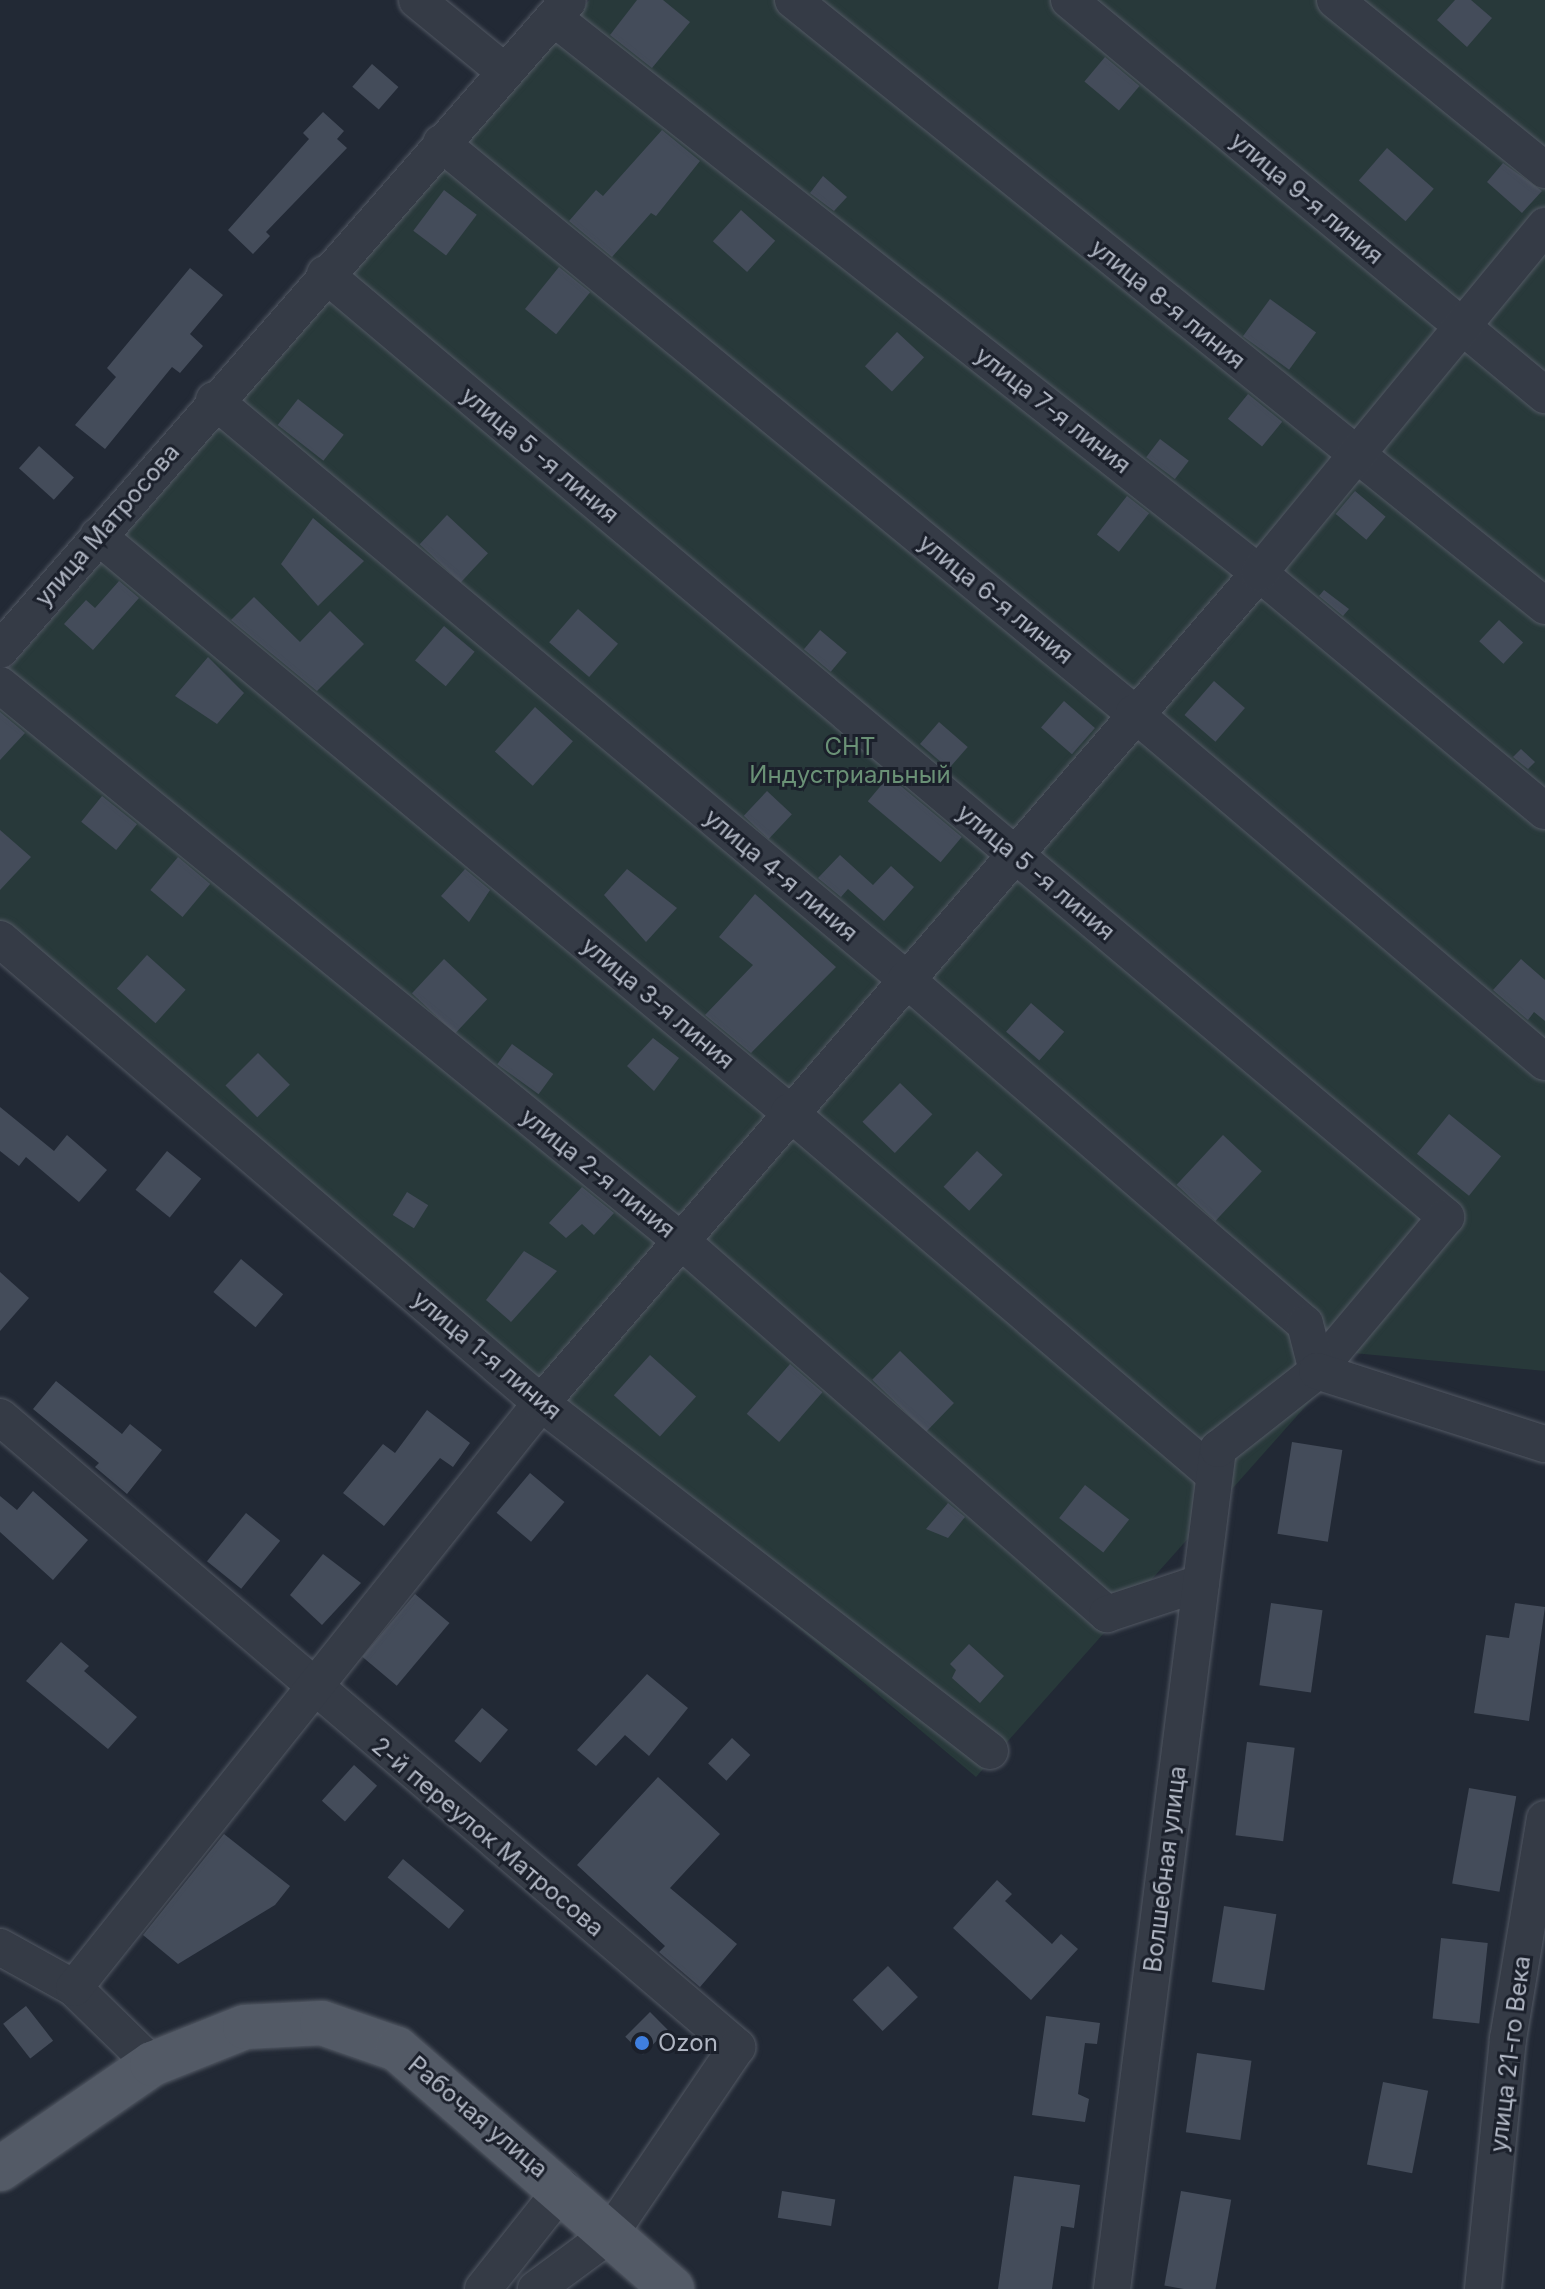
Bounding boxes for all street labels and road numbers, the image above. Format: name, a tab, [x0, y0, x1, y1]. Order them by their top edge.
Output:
street label: улица 9-я линия	[1225, 126, 1389, 270]
street label: улица 8-я линия	[1085, 233, 1251, 375]
street label: улица 7-я линия	[970, 340, 1136, 480]
street label: улица 5 -я линия	[455, 381, 625, 529]
street label: улица Матросова	[29, 438, 185, 612]
street label: улица 6-я линия	[913, 528, 1079, 670]
street label: улица 5 -я линия	[951, 798, 1121, 946]
street label: улица 4-я линия	[698, 803, 864, 947]
street label: улица 3-я линия	[576, 931, 740, 1075]
street label: улица 2-я линия	[515, 1102, 681, 1244]
street label: улица 1-я линия	[407, 1284, 567, 1426]
street label: 2-й переулок Матросова	[366, 1731, 610, 1943]
street label: Волшебная улица	[1138, 1764, 1192, 1974]
street label: улица 21-го Века	[1484, 1954, 1536, 2154]
street label: Рабочая улица	[402, 2050, 554, 2184]

